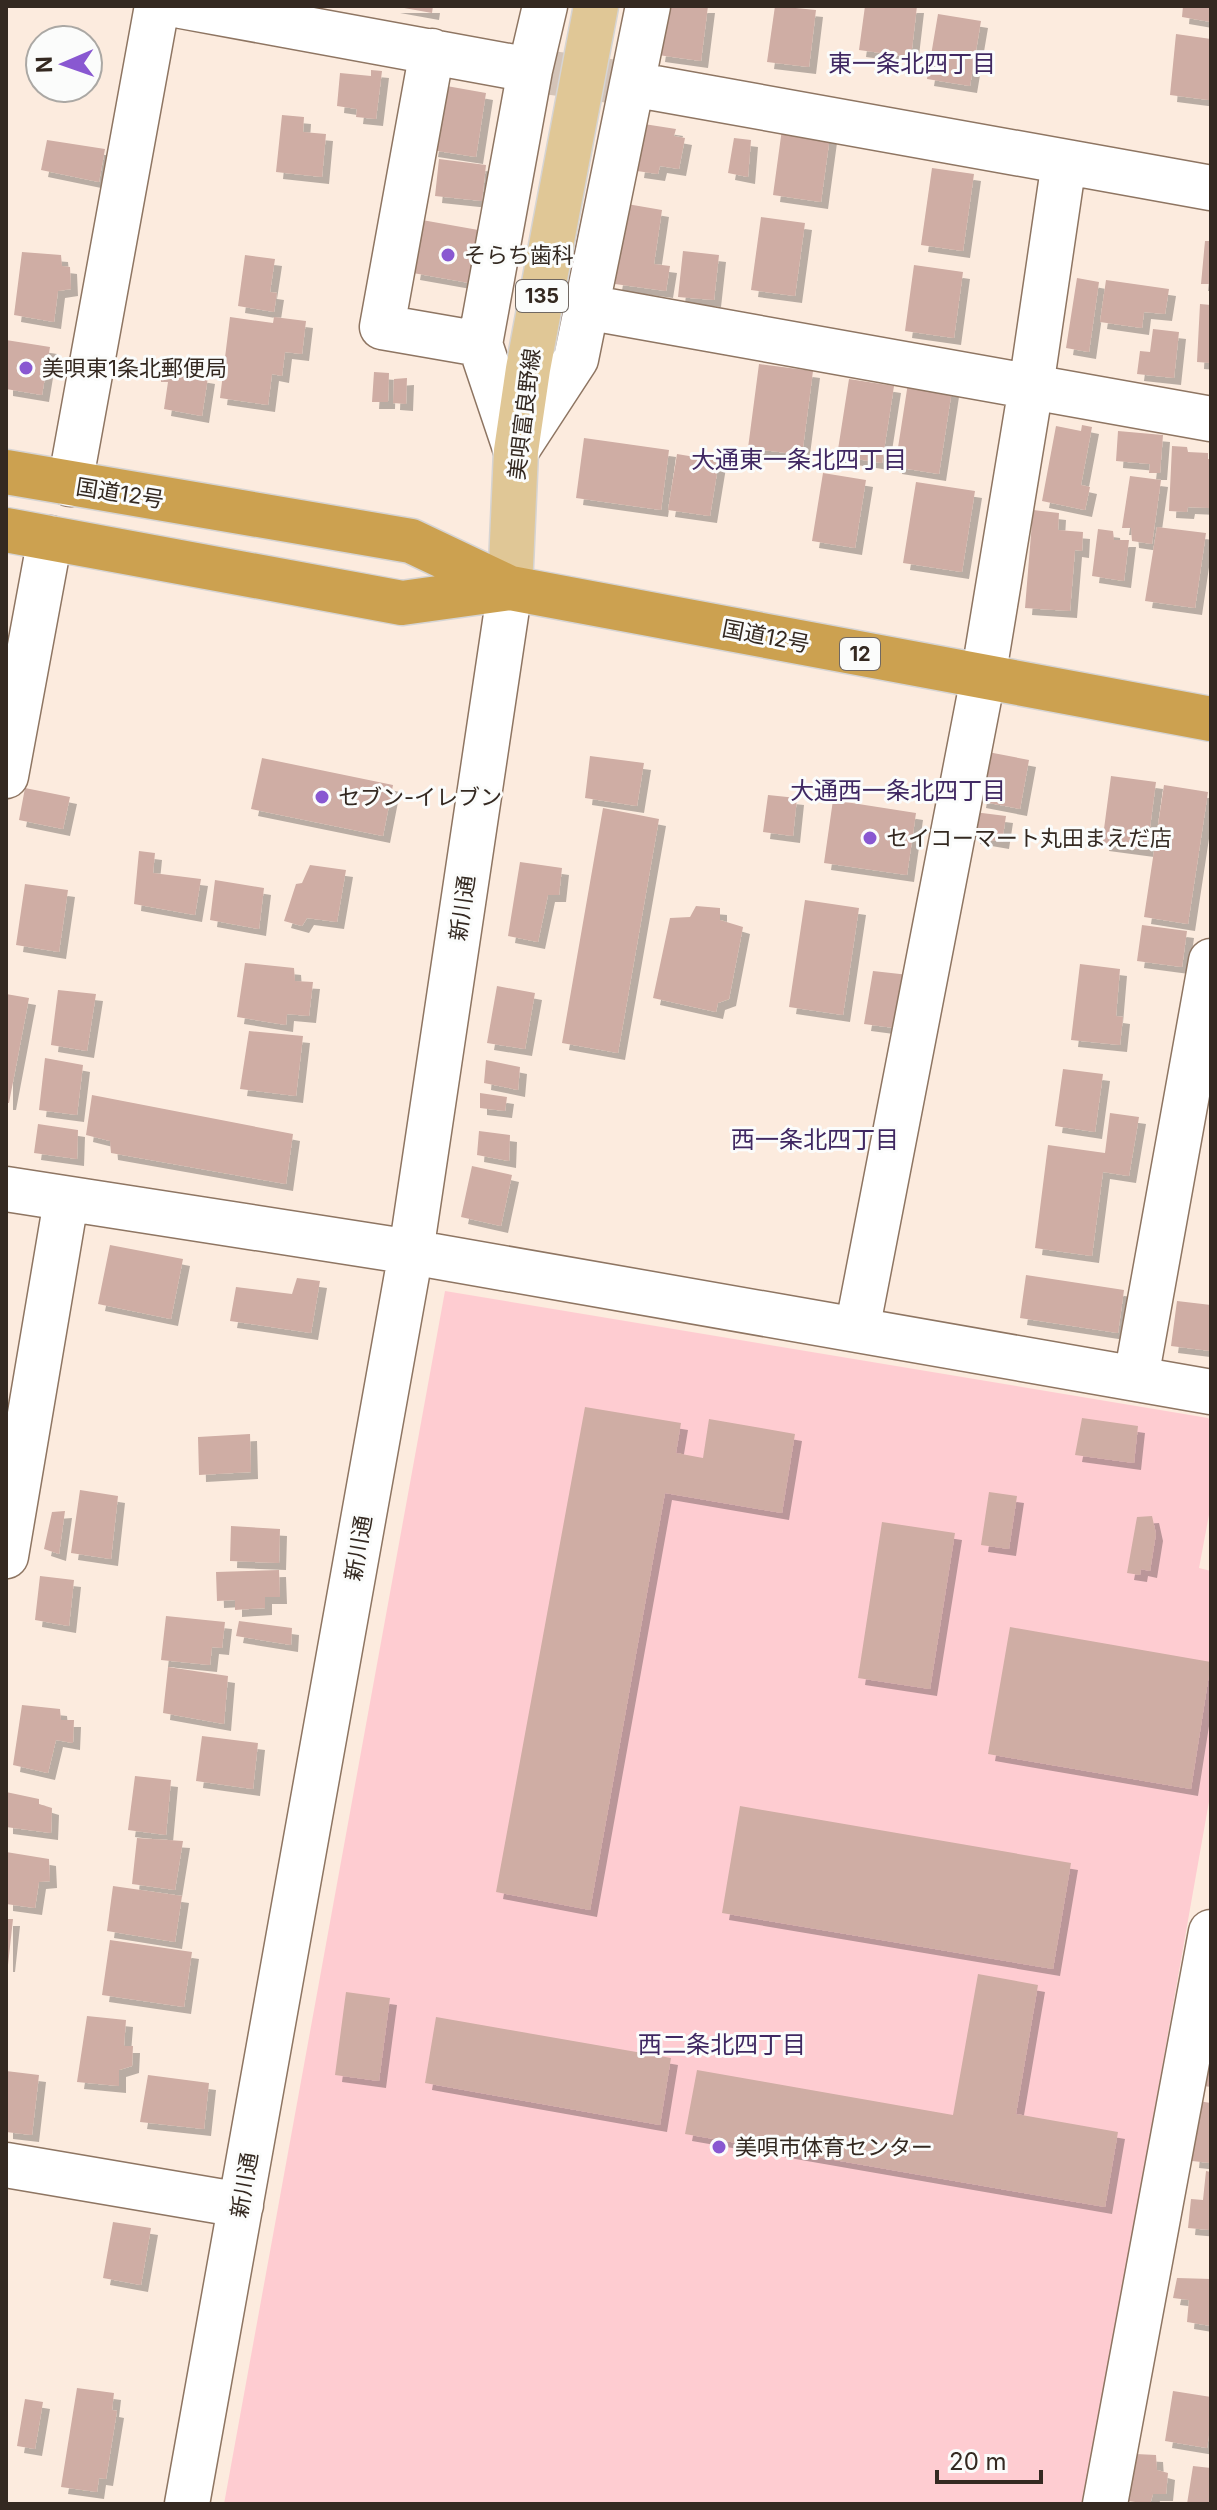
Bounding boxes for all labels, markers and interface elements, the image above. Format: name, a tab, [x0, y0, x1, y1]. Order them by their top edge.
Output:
north arrow	[24, 24, 104, 104]
district label: 東一条北四丁目	[828, 49, 996, 78]
text: N	[31, 56, 57, 74]
place label: そらち歯科	[464, 242, 574, 268]
marker: そらち歯科	[439, 246, 457, 264]
road number: 135	[516, 280, 568, 312]
street label: 美唄富良野線	[503, 347, 545, 481]
place label: 美唄東1条北郵便局	[42, 355, 227, 381]
marker: 美唄東1条北郵便局	[17, 359, 35, 377]
district label: 大通東一条北四丁目	[691, 445, 907, 474]
street label: 国道12号	[74, 473, 166, 513]
street label: 国道12号	[720, 615, 812, 657]
road number: 12	[840, 638, 880, 670]
district label: 大通西一条北四丁目	[790, 776, 1006, 805]
place label: セブン-イレブン	[338, 784, 502, 810]
marker: セブン-イレブン	[313, 788, 331, 806]
place label: セイコーマート丸田まえだ店	[886, 825, 1172, 851]
marker: セイコーマート丸田まえだ店	[861, 829, 879, 847]
street label: 新川通	[445, 874, 479, 942]
district label: 西一条北四丁目	[731, 1125, 899, 1154]
street label: 新川通	[339, 1513, 377, 1583]
district label: 西二条北四丁目	[638, 2030, 806, 2059]
place label: 美唄市体育センター	[735, 2134, 933, 2160]
marker: 美唄市体育センター	[710, 2138, 728, 2156]
street label: 新川通	[225, 2150, 263, 2220]
scale bar	[937, 2434, 1041, 2484]
text: 20 m	[949, 2447, 1007, 2476]

